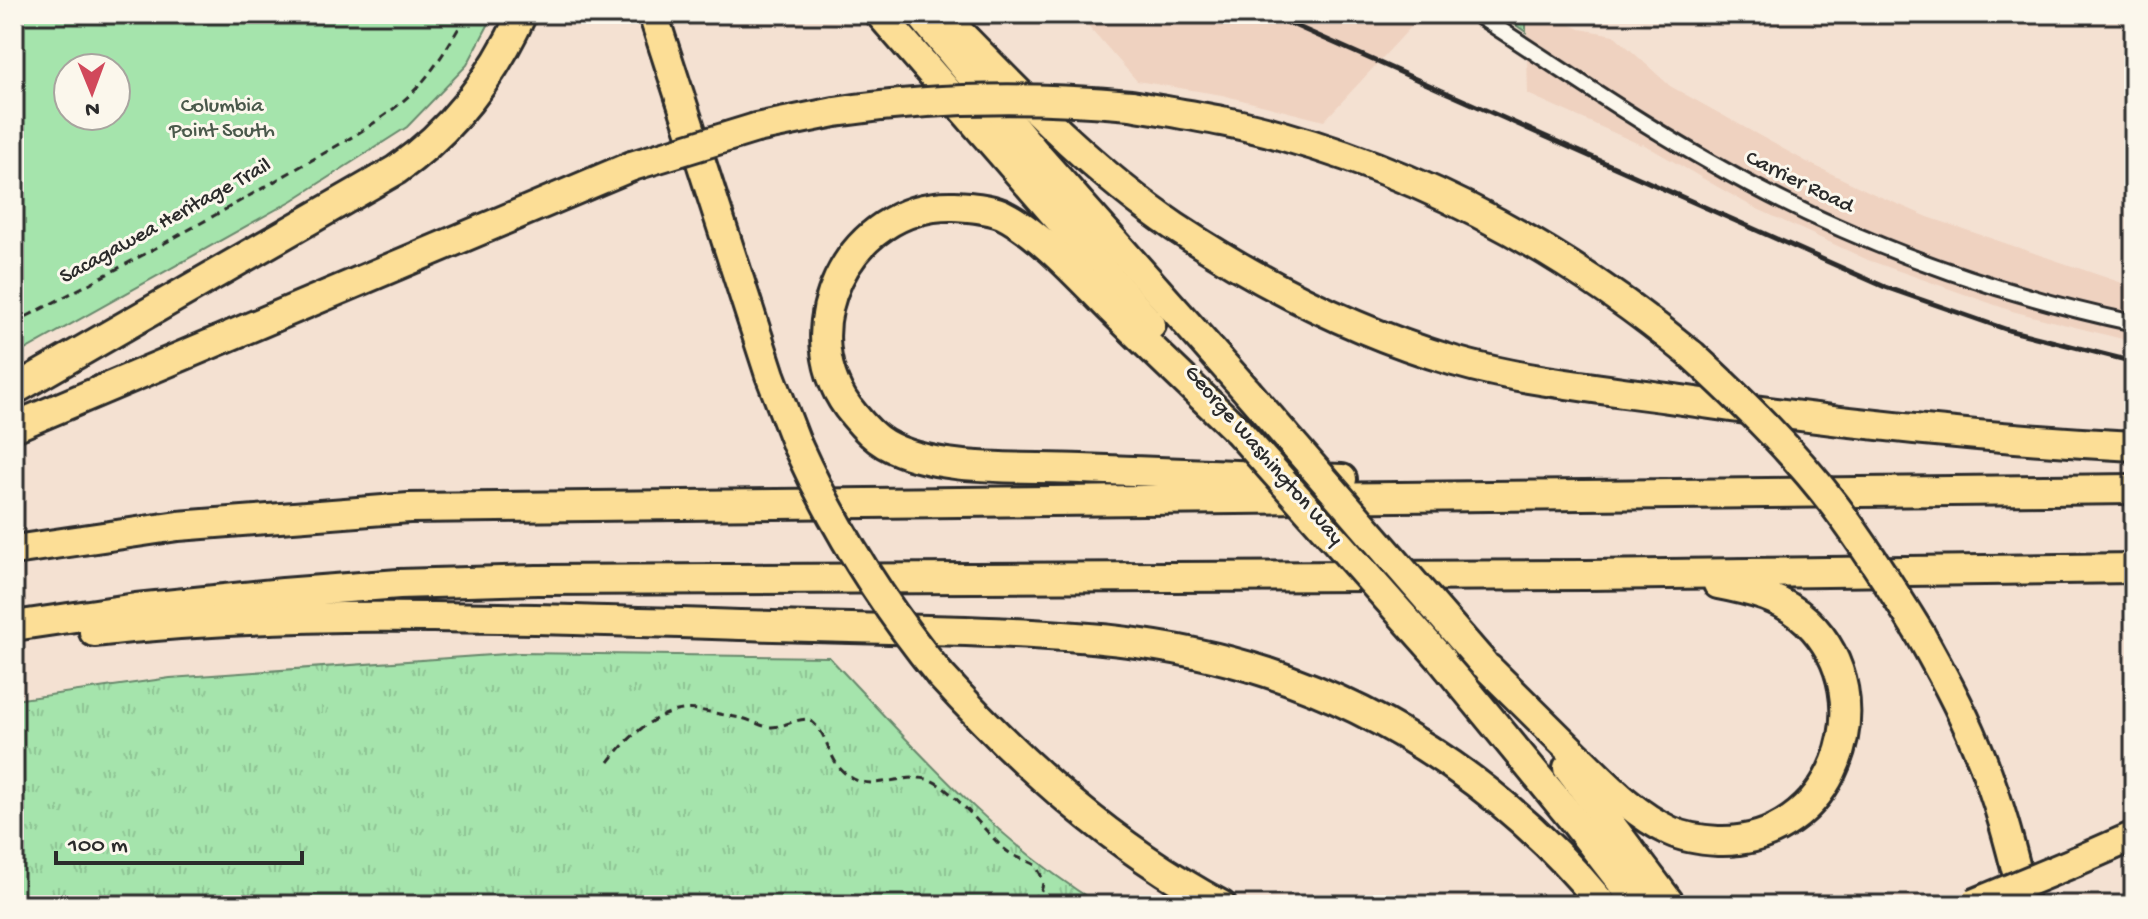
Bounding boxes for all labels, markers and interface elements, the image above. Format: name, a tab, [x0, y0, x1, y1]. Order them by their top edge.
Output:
north arrow	[52, 52, 132, 132]
park label: Columbia Point South	[168, 94, 275, 145]
text: N	[85, 95, 100, 121]
street label: Carrier Road	[1741, 146, 1859, 221]
street label: Sacagawea Heritage Trail	[56, 153, 276, 291]
street label: George Washington Way	[1178, 361, 1348, 551]
scale bar	[56, 815, 302, 865]
text: 100 m	[67, 832, 128, 861]

